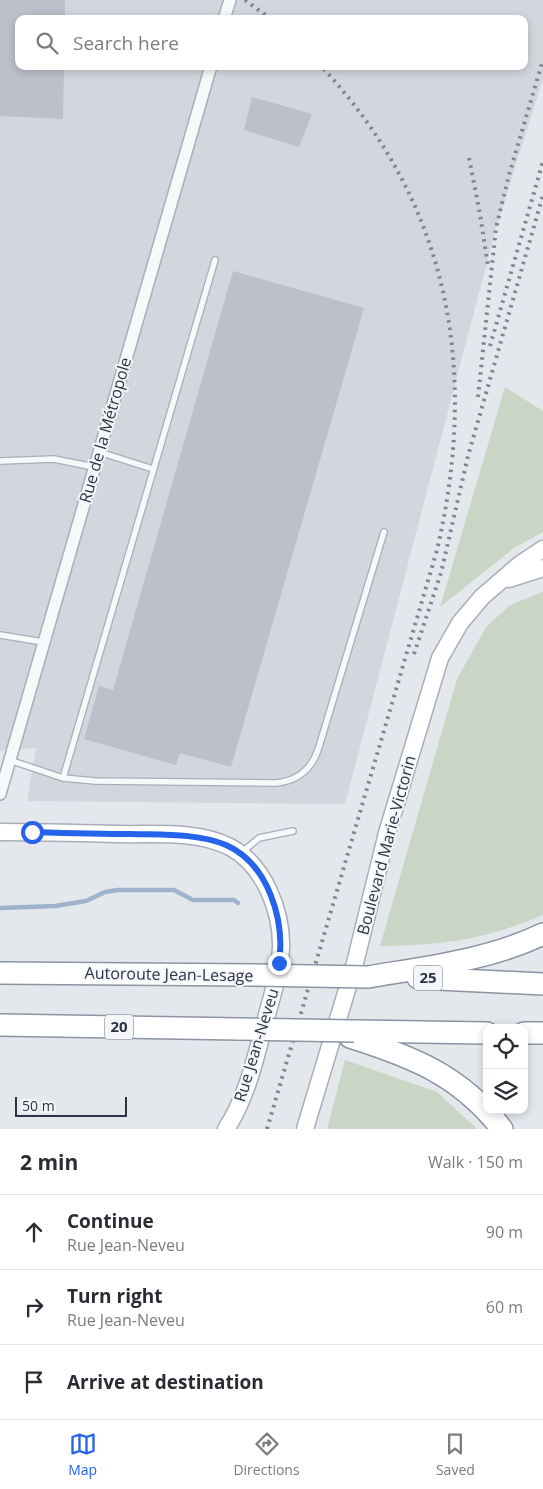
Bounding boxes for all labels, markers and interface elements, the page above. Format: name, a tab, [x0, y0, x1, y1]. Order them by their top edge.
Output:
search box	[15, 15, 528, 70]
icon: search	[33, 29, 61, 57]
text: Search here	[73, 30, 179, 56]
street label: Rue de la Métropole	[74, 355, 136, 505]
street label: Boulevard Marie-Victorin	[351, 753, 421, 937]
route start	[21, 821, 44, 844]
route end	[268, 952, 291, 975]
street label: Autoroute Jean-Lesage	[84, 962, 254, 986]
road number: 25	[414, 966, 442, 990]
street label: Rue Jean-Neveu	[228, 985, 284, 1105]
road number: 20	[105, 1014, 133, 1040]
map controls	[483, 1024, 528, 1114]
button: locate	[483, 1024, 528, 1069]
button: layers	[483, 1069, 528, 1114]
scale bar	[15, 1094, 128, 1117]
text: 50 m	[22, 1096, 55, 1115]
text: 2 min	[20, 1148, 78, 1176]
text: Walk · 150 m	[428, 1151, 523, 1173]
text: Continue	[67, 1208, 154, 1234]
icon: ahead	[20, 1218, 48, 1246]
text: 90 m	[486, 1221, 523, 1243]
text: Rue Jean-Neveu	[67, 1234, 185, 1256]
text: Turn right	[67, 1283, 162, 1309]
icon: right	[20, 1293, 48, 1321]
text: 60 m	[486, 1296, 523, 1318]
text: Rue Jean-Neveu	[67, 1309, 185, 1331]
icon: arrive	[20, 1368, 48, 1396]
text: Arrive at destination	[67, 1369, 264, 1395]
tab: Map	[68, 1430, 97, 1479]
tab: Directions	[233, 1430, 300, 1479]
tab: Saved	[436, 1430, 475, 1479]

